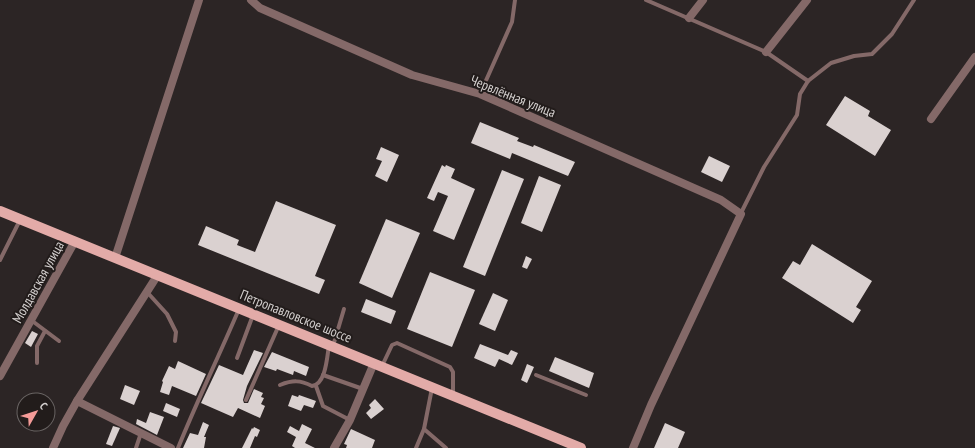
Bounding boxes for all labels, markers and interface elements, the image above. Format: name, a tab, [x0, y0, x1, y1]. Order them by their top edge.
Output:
street label: Червлённая улица	[468, 71, 558, 121]
street label: Молдавская улица	[8, 238, 68, 326]
street label: Петропавловское шоссе	[237, 285, 355, 347]
north arrow	[16, 392, 56, 432]
text: С	[37, 399, 51, 412]

